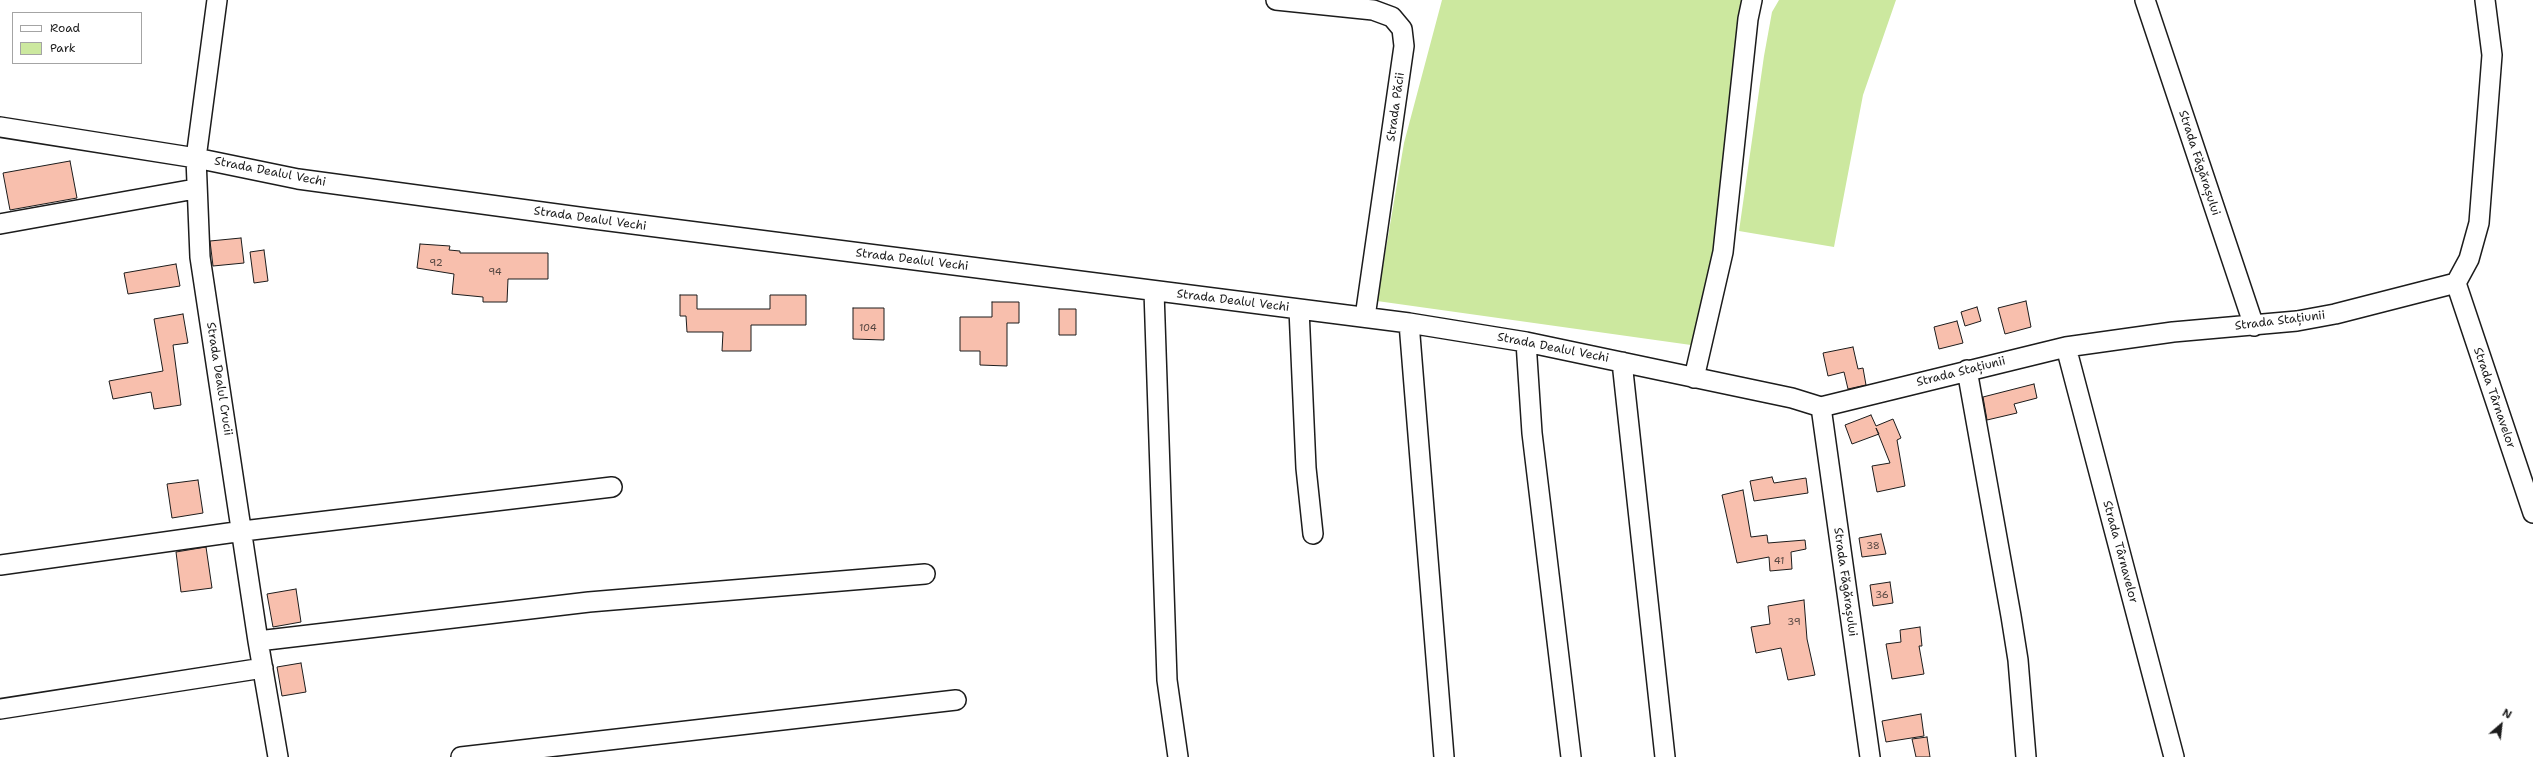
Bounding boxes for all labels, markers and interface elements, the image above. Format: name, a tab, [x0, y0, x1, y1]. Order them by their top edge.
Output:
legend	[12, 12, 142, 64]
text: Road	[50, 20, 80, 36]
text: Park	[50, 40, 76, 56]
street label: Strada Păcii	[1384, 72, 1408, 142]
street label: Strada Făgărașului	[2175, 108, 2223, 218]
street label: Strada Dealul Vechi	[213, 154, 327, 190]
street label: Strada Dealul Vechi	[533, 204, 647, 234]
street label: Strada Dealul Vechi	[855, 246, 969, 274]
house number: 92	[429, 257, 443, 269]
house number: 94	[488, 266, 502, 278]
street label: Strada Dealul Vechi	[1176, 287, 1290, 315]
street label: Strada Stațiunii	[2234, 308, 2326, 334]
street label: Strada Dealul Crucii	[203, 321, 235, 437]
house number: 104	[859, 322, 877, 334]
street label: Strada Dealul Vechi	[1496, 330, 1610, 366]
street label: Strada Târnavelor	[2470, 346, 2518, 450]
street label: Strada Stațiunii	[1915, 354, 2007, 390]
street label: Strada Târnavelor	[2099, 499, 2141, 605]
street label: Strada Făgărașului	[1830, 527, 1860, 637]
house number: 38	[1866, 540, 1880, 552]
house number: 41	[1774, 555, 1784, 567]
house number: 36	[1875, 589, 1889, 601]
house number: 39	[1787, 616, 1801, 628]
north arrow	[2481, 705, 2521, 745]
text: N	[2499, 705, 2514, 723]

